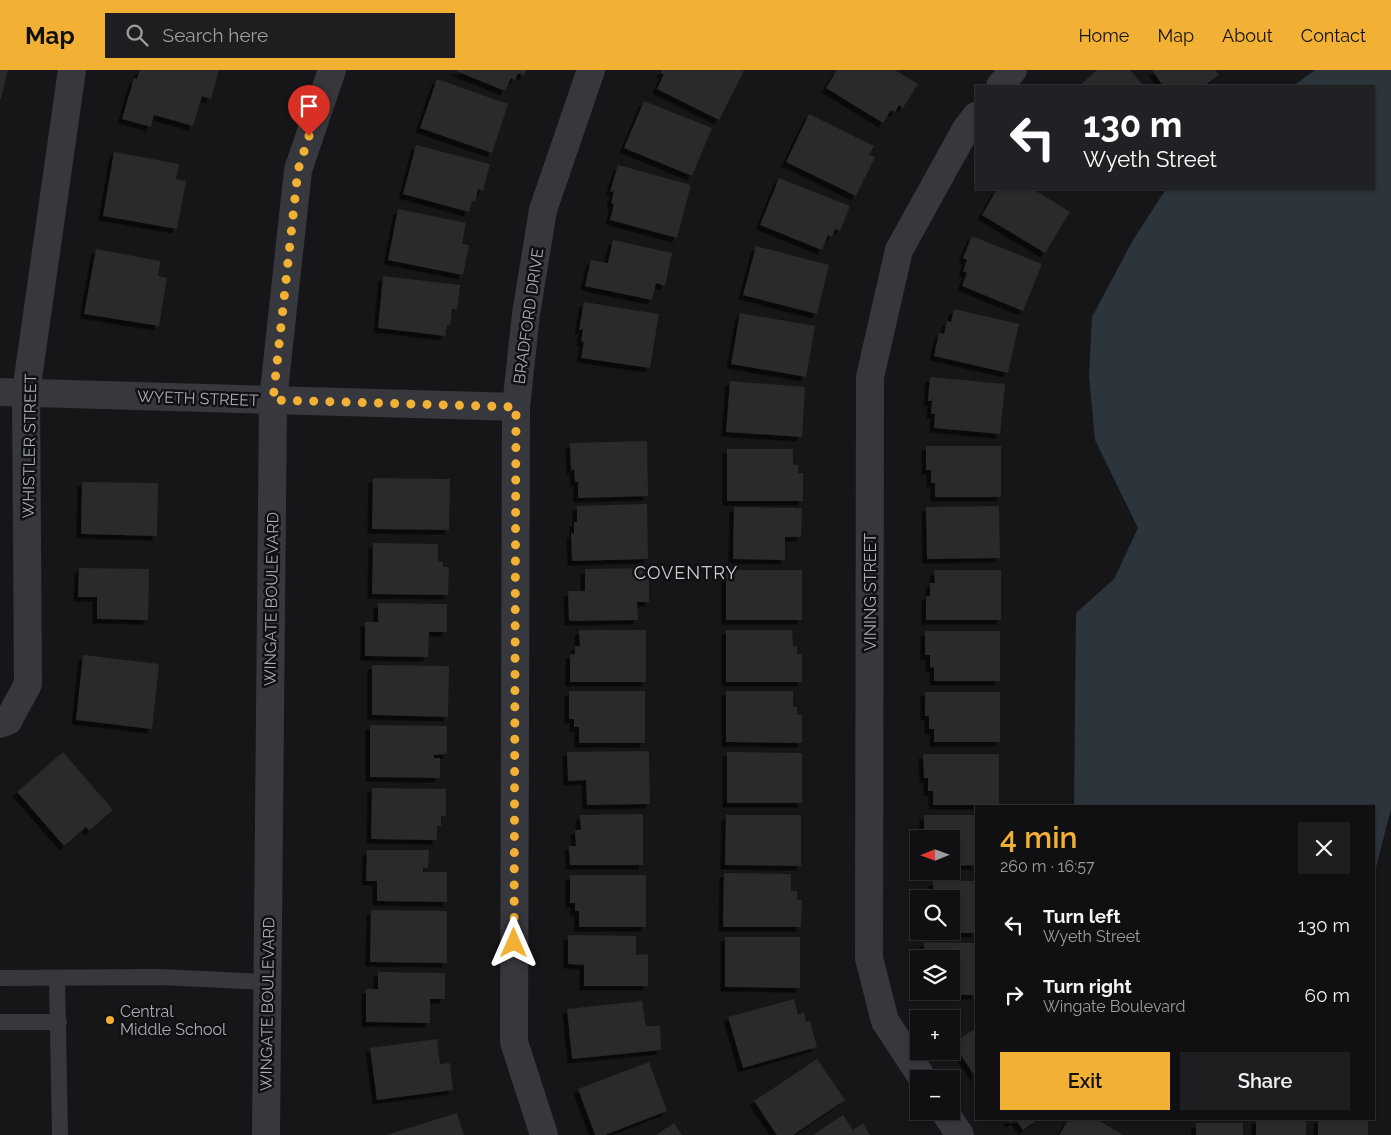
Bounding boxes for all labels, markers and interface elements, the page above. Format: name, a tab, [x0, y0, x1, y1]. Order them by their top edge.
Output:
search box	[105, 13, 455, 58]
text: Map	[25, 21, 75, 50]
icon: search	[123, 21, 151, 49]
text: Search here	[163, 24, 268, 46]
text: Home	[1078, 25, 1129, 46]
text: Map	[1157, 25, 1194, 46]
text: About	[1222, 25, 1273, 46]
text: Contact	[1301, 25, 1366, 46]
pin	[288, 85, 330, 136]
icon: arrive	[295, 92, 323, 120]
text: 130 m	[1083, 104, 1182, 145]
icon: left	[1000, 105, 1065, 170]
text: Wyeth Street	[1083, 146, 1217, 172]
street label: BRADFORD DRIVE	[510, 247, 547, 385]
street label: WHISTLER STREET	[19, 373, 40, 519]
street label: WYETH STREET	[137, 387, 259, 410]
street label: WINGATE BOULEVARD	[260, 512, 283, 686]
street label: VINING STREET	[861, 533, 880, 651]
district label: COVENTRY	[634, 562, 738, 583]
text: 4 min	[1000, 820, 1077, 855]
button: close	[1298, 822, 1350, 874]
north arrow	[910, 830, 960, 880]
map controls	[910, 830, 960, 1120]
text: 260 m · 16:57	[1000, 857, 1094, 876]
button: search	[910, 890, 960, 940]
text: Turn left	[1043, 905, 1120, 927]
icon: left	[1000, 911, 1028, 939]
text: 130 m	[1298, 914, 1350, 936]
position arrow	[487, 916, 539, 968]
street label: WINGATE BOULEVARD	[256, 917, 279, 1091]
text: Wyeth Street	[1043, 927, 1140, 946]
button: layers	[910, 950, 960, 1000]
text: Turn right	[1043, 975, 1132, 997]
icon: right	[1000, 981, 1028, 1009]
text: 60 m	[1305, 984, 1350, 1006]
text: Wingate Boulevard	[1043, 997, 1185, 1016]
place label: Central Middle School	[120, 1002, 227, 1039]
button: +	[910, 1010, 960, 1060]
marker: Central Middle School	[104, 1014, 116, 1026]
button: Exit	[1000, 1052, 1170, 1110]
button: Share	[1180, 1052, 1350, 1110]
button: −	[910, 1070, 960, 1120]

